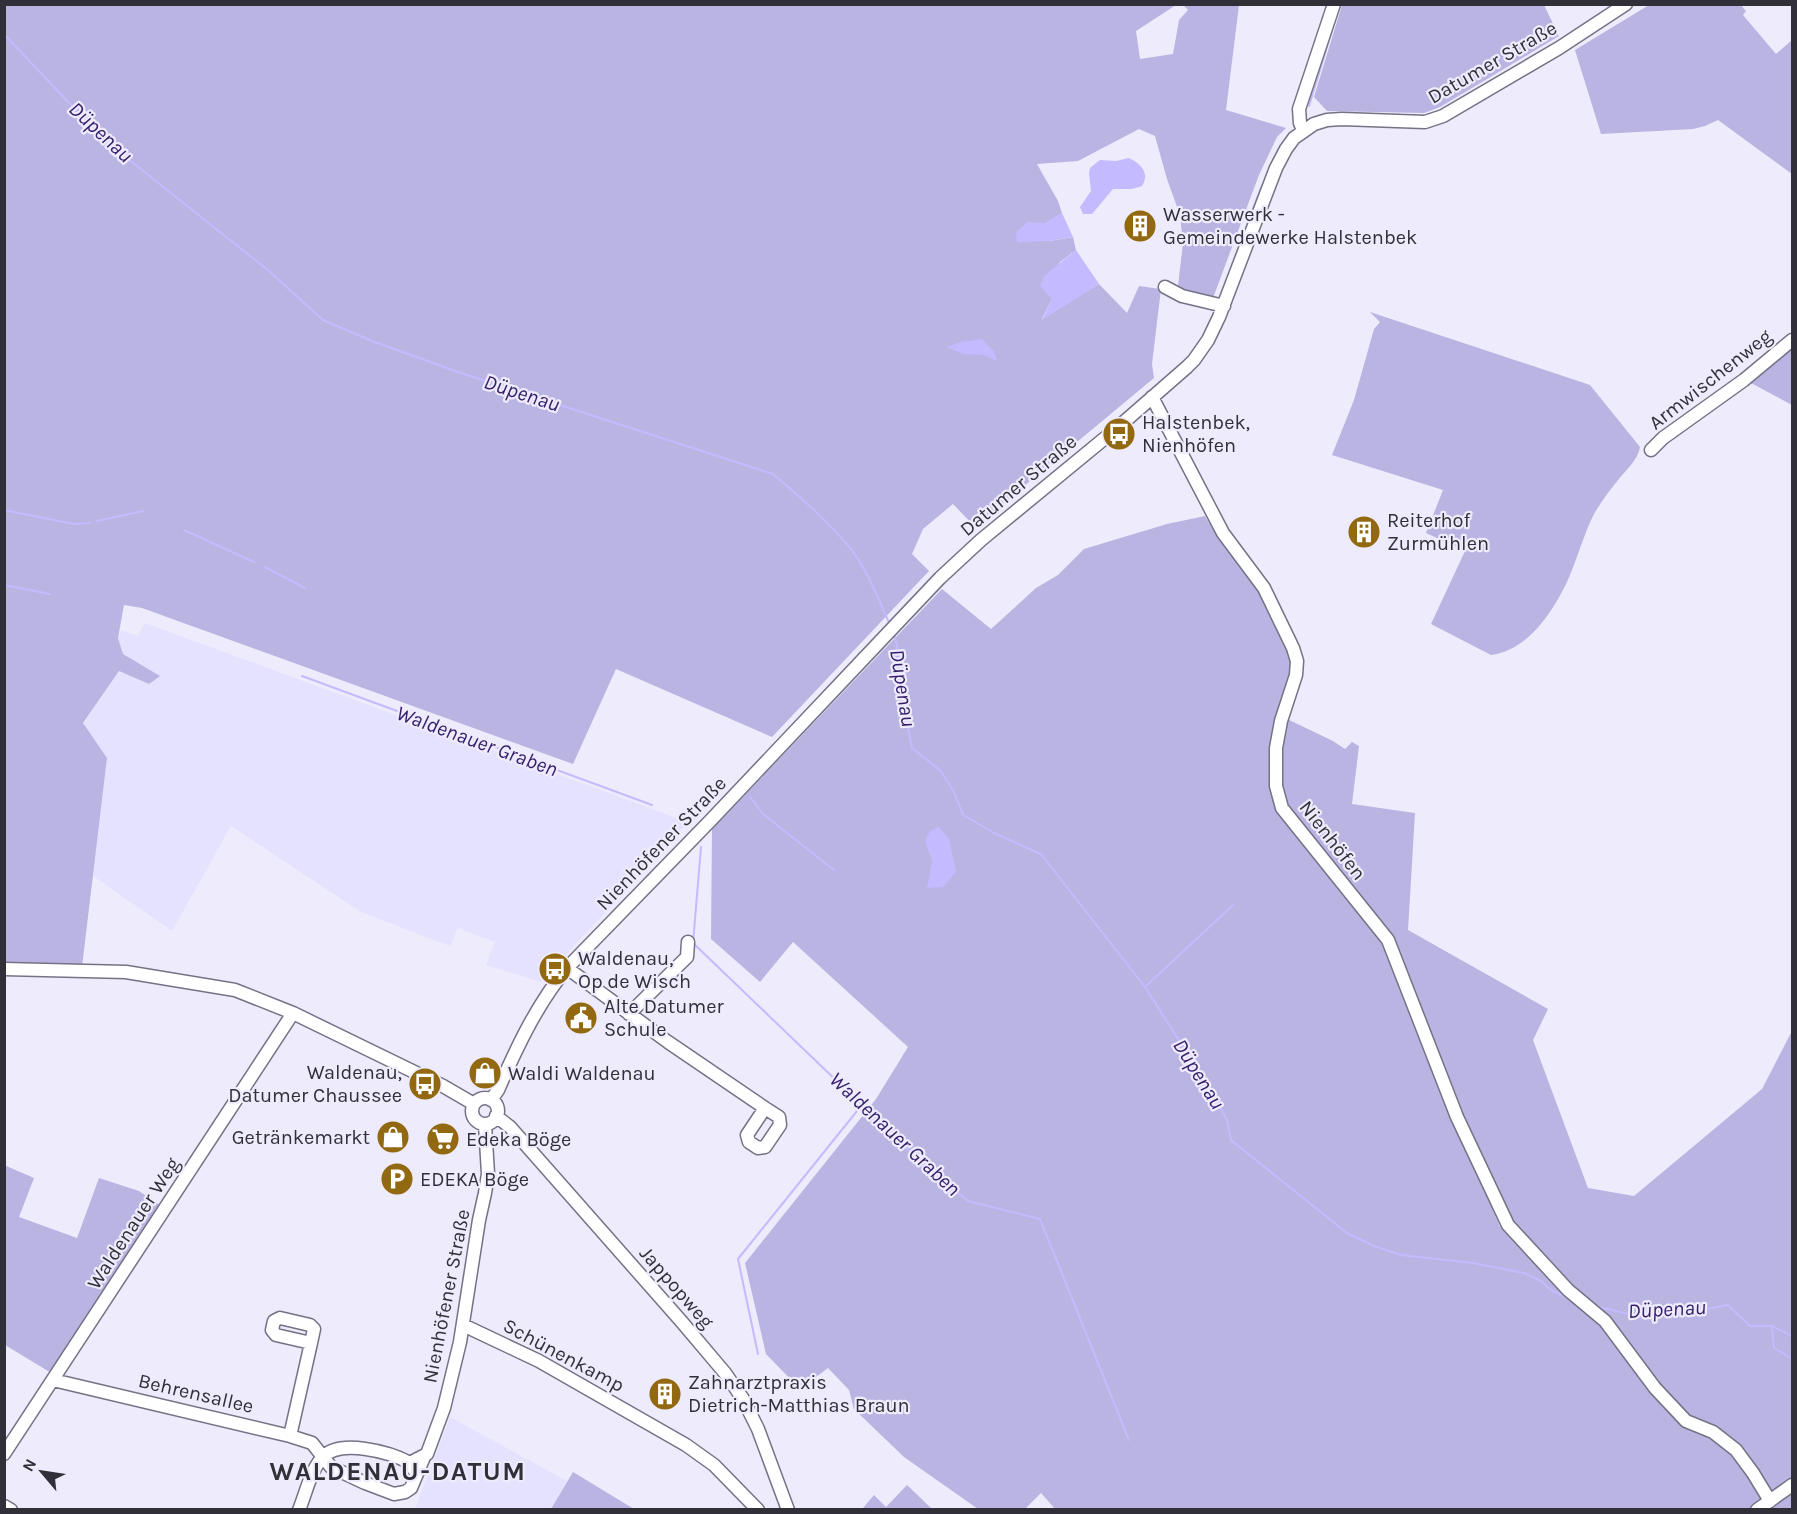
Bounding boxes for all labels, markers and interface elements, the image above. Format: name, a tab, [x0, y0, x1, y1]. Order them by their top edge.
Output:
street label: Datumer Straße	[1424, 16, 1561, 109]
water label: Düpenau	[64, 97, 138, 167]
place label: Wasserwerk - Gemeindewerke Halstenbek	[1163, 203, 1417, 249]
building icon: Wasserwerk - Gemeindewerke Halstenbek	[1122, 208, 1158, 244]
street label: Armwischenweg	[1644, 324, 1776, 434]
water label: Düpenau	[481, 369, 563, 417]
place label: Halstenbek, Nienhöfen	[1142, 411, 1250, 457]
bus stop icon: Halstenbek, Nienhöfen	[1101, 416, 1137, 452]
street label: Datumer Straße	[955, 430, 1081, 541]
place label: Reiterhof Zurmühlen	[1387, 509, 1489, 555]
building icon: Reiterhof Zurmühlen	[1346, 514, 1382, 550]
water label: Düpenau	[885, 647, 921, 729]
water label: Waldenauer Graben	[393, 701, 561, 781]
street label: Nienhöfener Straße	[592, 772, 731, 915]
street label: Nienhöfen	[1295, 796, 1371, 884]
place label: Waldenau, Op de Wisch	[578, 947, 691, 993]
bus stop icon: Waldenau, Op de Wisch	[537, 951, 573, 987]
place label: Alte Datumer Schule	[604, 995, 724, 1041]
public building icon: Alte Datumer Schule	[563, 1000, 599, 1036]
water label: Düpenau	[1168, 1034, 1230, 1114]
shop icon: Waldi Waldenau	[467, 1055, 503, 1091]
place label: Waldenau, Datumer Chaussee	[228, 1061, 402, 1107]
place label: Waldi Waldenau	[508, 1062, 656, 1085]
bus stop icon: Waldenau, Datumer Chaussee	[407, 1066, 443, 1102]
water label: Waldenauer Graben	[825, 1067, 965, 1201]
shop icon: Getränkemarkt	[375, 1119, 411, 1155]
supermarket icon: Edeka Böge	[425, 1121, 461, 1157]
place label: Getränkemarkt	[232, 1126, 370, 1149]
place label: Edeka Böge	[466, 1128, 571, 1151]
street label: Waldenauer Weg	[82, 1153, 185, 1293]
parking icon: EDEKA Böge	[379, 1161, 415, 1197]
place label: EDEKA Böge	[420, 1168, 529, 1191]
street label: Nienhöfener Straße	[418, 1207, 475, 1385]
street label: Jappopweg	[635, 1242, 718, 1333]
water label: Düpenau	[1627, 1295, 1707, 1323]
street label: Schünenkamp	[499, 1314, 628, 1397]
street label: Behrensallee	[136, 1369, 256, 1418]
place label: Zahnarztpraxis Dietrich-Matthias Braun	[688, 1371, 910, 1417]
building icon: Zahnarztpraxis Dietrich-Matthias Braun	[647, 1376, 683, 1412]
north arrow	[12, 1442, 72, 1502]
text: N	[18, 1455, 40, 1475]
district label: WALDENAU-DATUM	[270, 1456, 526, 1487]

